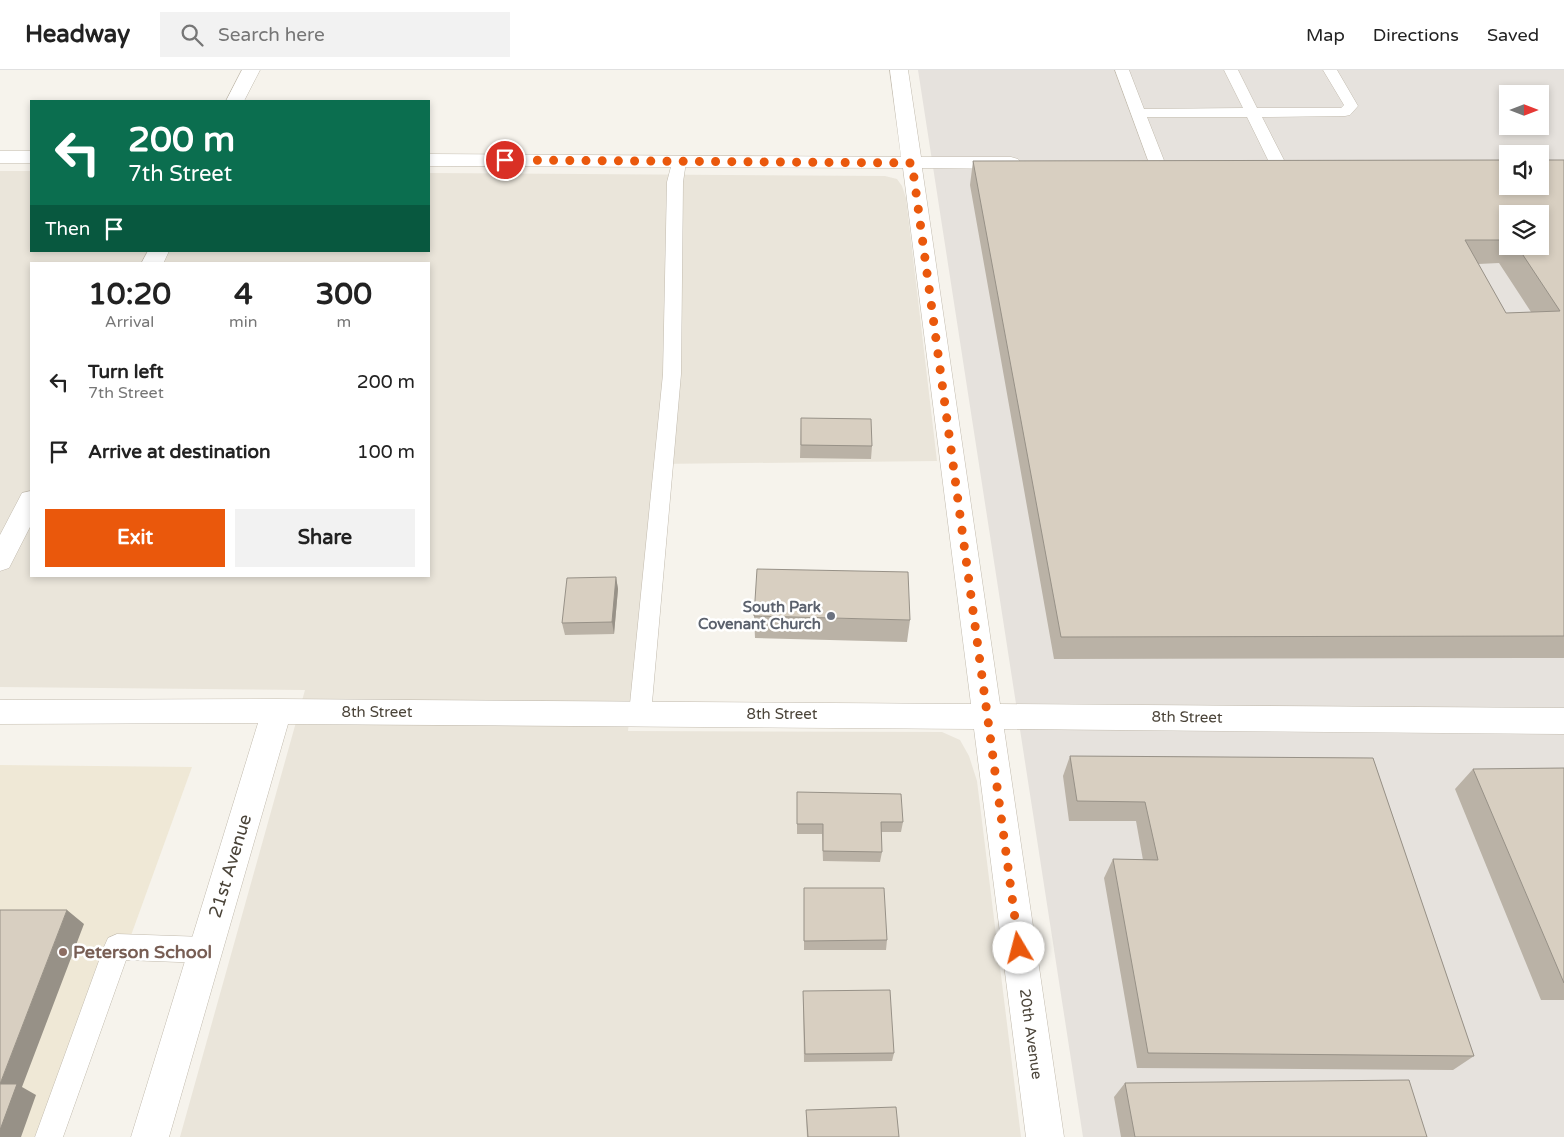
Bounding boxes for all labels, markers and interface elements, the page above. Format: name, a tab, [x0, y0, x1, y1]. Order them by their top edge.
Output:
search box	[160, 12, 510, 57]
text: Headway	[25, 20, 130, 49]
icon: search	[178, 21, 206, 49]
text: Search here	[218, 24, 325, 46]
text: Map	[1306, 24, 1345, 46]
text: Directions	[1373, 24, 1459, 46]
text: Saved	[1487, 24, 1539, 46]
north arrow	[1499, 85, 1549, 135]
map controls	[1499, 85, 1549, 255]
text: 200 m	[128, 119, 235, 161]
icon: left	[45, 120, 110, 185]
pin	[484, 139, 526, 181]
button: sound	[1499, 145, 1549, 195]
icon: arrive	[491, 146, 519, 174]
text: 7th Street	[128, 161, 232, 187]
button: layers	[1499, 205, 1549, 255]
icon: arrive	[100, 215, 128, 243]
text: Then	[45, 218, 90, 240]
text: 10:20	[88, 276, 171, 313]
text: 4	[234, 276, 253, 313]
text: 300	[316, 276, 372, 313]
text: Arrival	[105, 312, 154, 332]
text: min	[229, 312, 258, 332]
text: m	[336, 312, 351, 332]
text: Turn left	[88, 361, 164, 383]
icon: left	[45, 368, 73, 396]
text: 200 m	[357, 371, 415, 393]
text: 7th Street	[88, 383, 164, 403]
icon: arrive	[45, 438, 73, 466]
text: Arrive at destination	[88, 441, 271, 463]
text: 100 m	[357, 441, 415, 463]
button: Exit	[45, 509, 225, 567]
button: Share	[235, 509, 415, 567]
place label: South Park Covenant Church	[698, 598, 821, 633]
marker: South Park Covenant Church	[825, 610, 837, 622]
street label: 8th Street	[341, 703, 413, 721]
street label: 8th Street	[746, 705, 818, 723]
street label: 8th Street	[1151, 707, 1223, 727]
street label: 21st Avenue	[204, 812, 256, 920]
position arrow	[992, 921, 1044, 973]
place label: Peterson School	[73, 941, 212, 963]
marker: Peterson School	[57, 946, 69, 958]
street label: 20th Avenue	[1016, 988, 1046, 1080]

